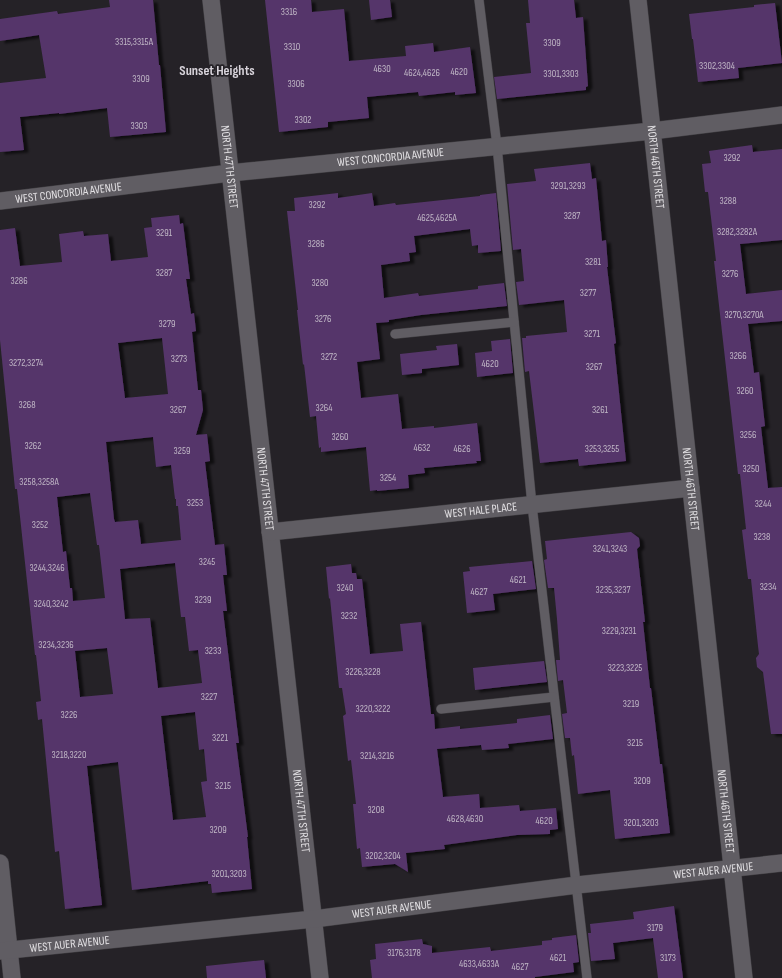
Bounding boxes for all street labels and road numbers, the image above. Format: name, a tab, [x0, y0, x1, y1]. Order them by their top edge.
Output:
street label: NORTH 47TH STREET	[217, 125, 241, 210]
street label: NORTH 46TH STREET	[644, 125, 668, 210]
street label: WEST CONCORDIA AVENUE	[336, 145, 445, 170]
street label: WEST CONCORDIA AVENUE	[14, 179, 123, 207]
street label: NORTH 47TH STREET	[253, 447, 277, 532]
street label: NORTH 46TH STREET	[679, 447, 702, 532]
street label: WEST HALE PLACE	[444, 499, 518, 522]
street label: NORTH 47TH STREET	[289, 769, 313, 854]
street label: NORTH 46TH STREET	[713, 769, 737, 854]
street label: WEST AUER AVENUE	[673, 859, 754, 883]
street label: WEST AUER AVENUE	[351, 897, 433, 922]
street label: WEST AUER AVENUE	[29, 933, 110, 956]

